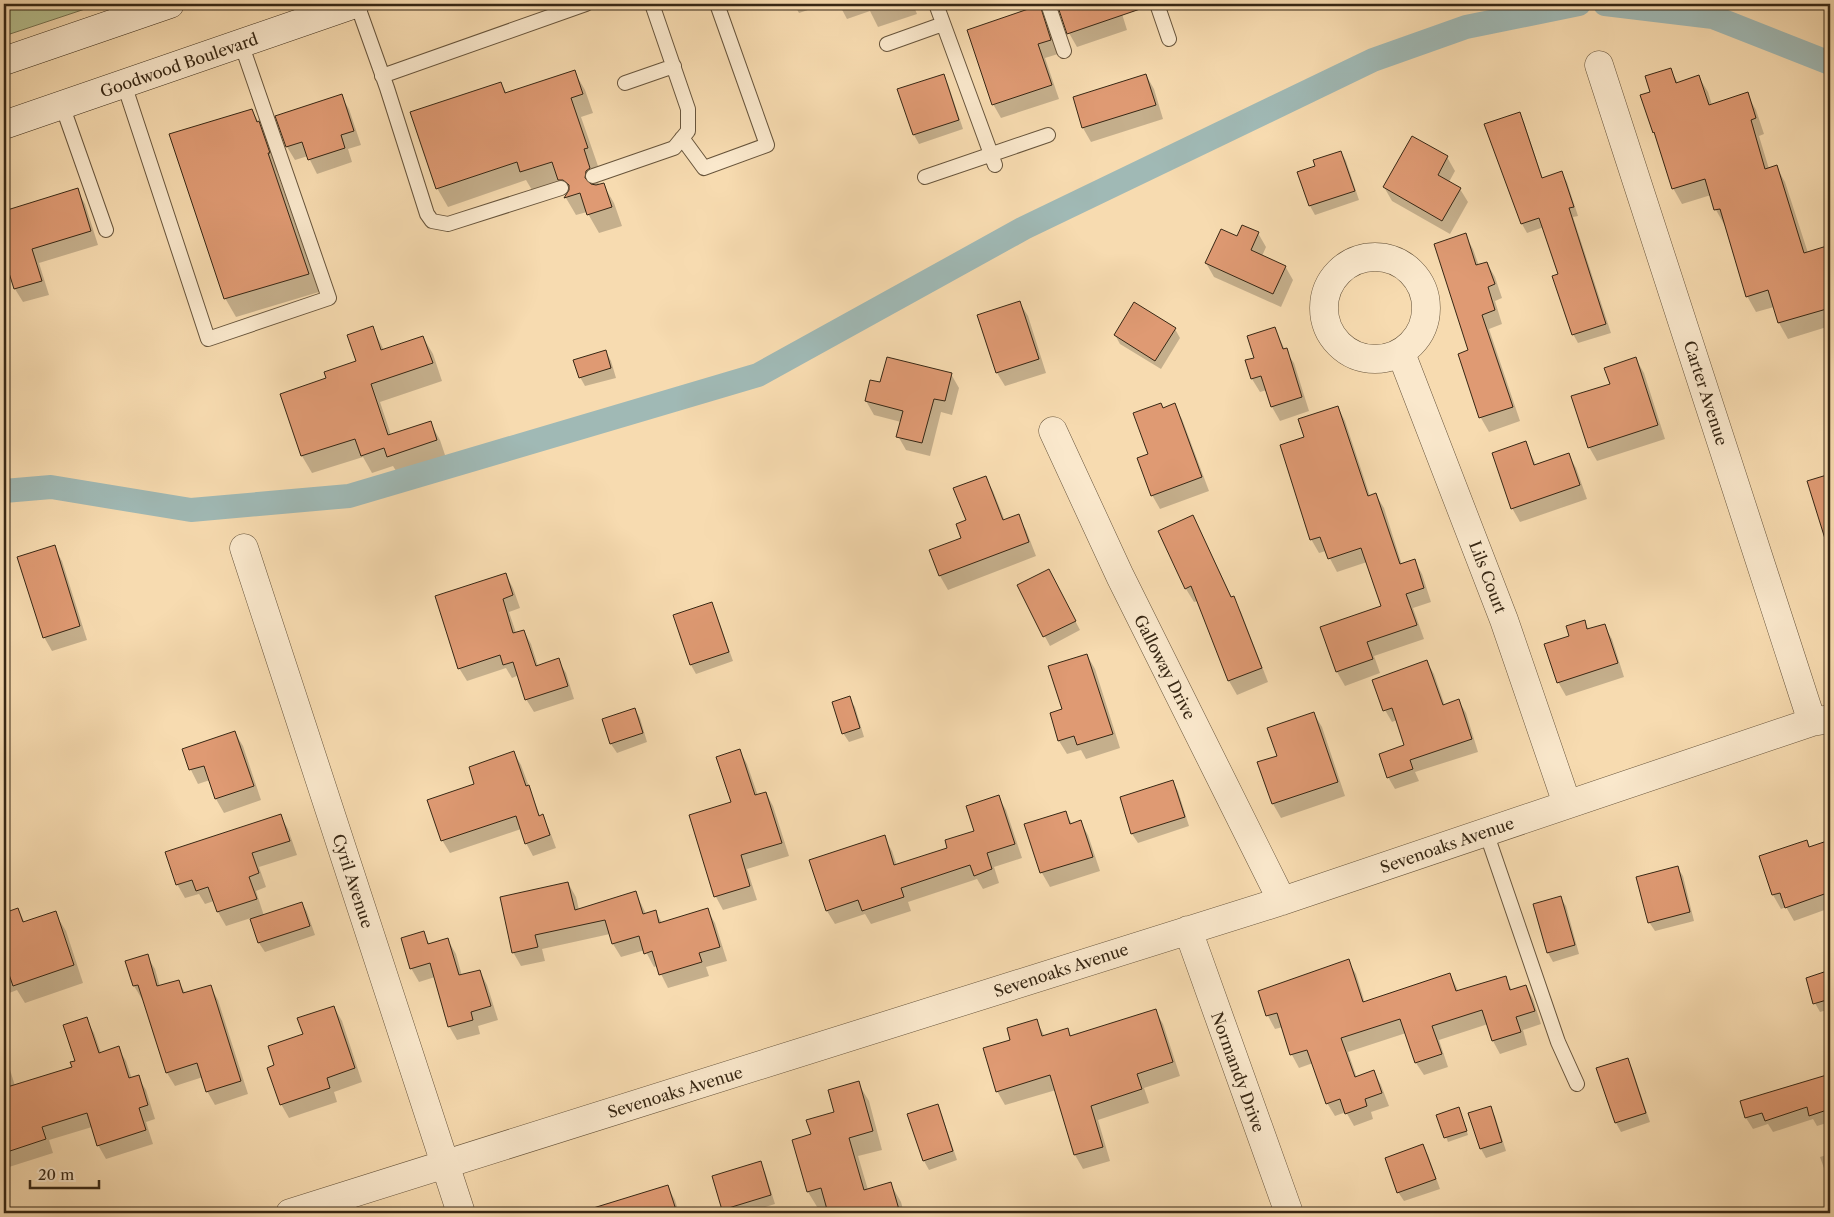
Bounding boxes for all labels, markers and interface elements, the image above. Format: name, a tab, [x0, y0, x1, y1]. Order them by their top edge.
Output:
street label: Goodwood Boulevard	[97, 28, 261, 101]
street label: Carter Avenue	[1680, 338, 1732, 448]
street label: Lils Court	[1465, 538, 1511, 616]
street label: Galloway Drive	[1130, 611, 1200, 723]
street label: Sevenoaks Avenue	[1377, 813, 1517, 877]
street label: Cyril Avenue	[328, 831, 378, 931]
street label: Sevenoaks Avenue	[991, 939, 1131, 1001]
street label: Normandy Drive	[1207, 1009, 1269, 1135]
street label: Sevenoaks Avenue	[605, 1062, 745, 1122]
scale bar	[30, 1157, 99, 1189]
text: 20 m	[38, 1165, 74, 1184]

